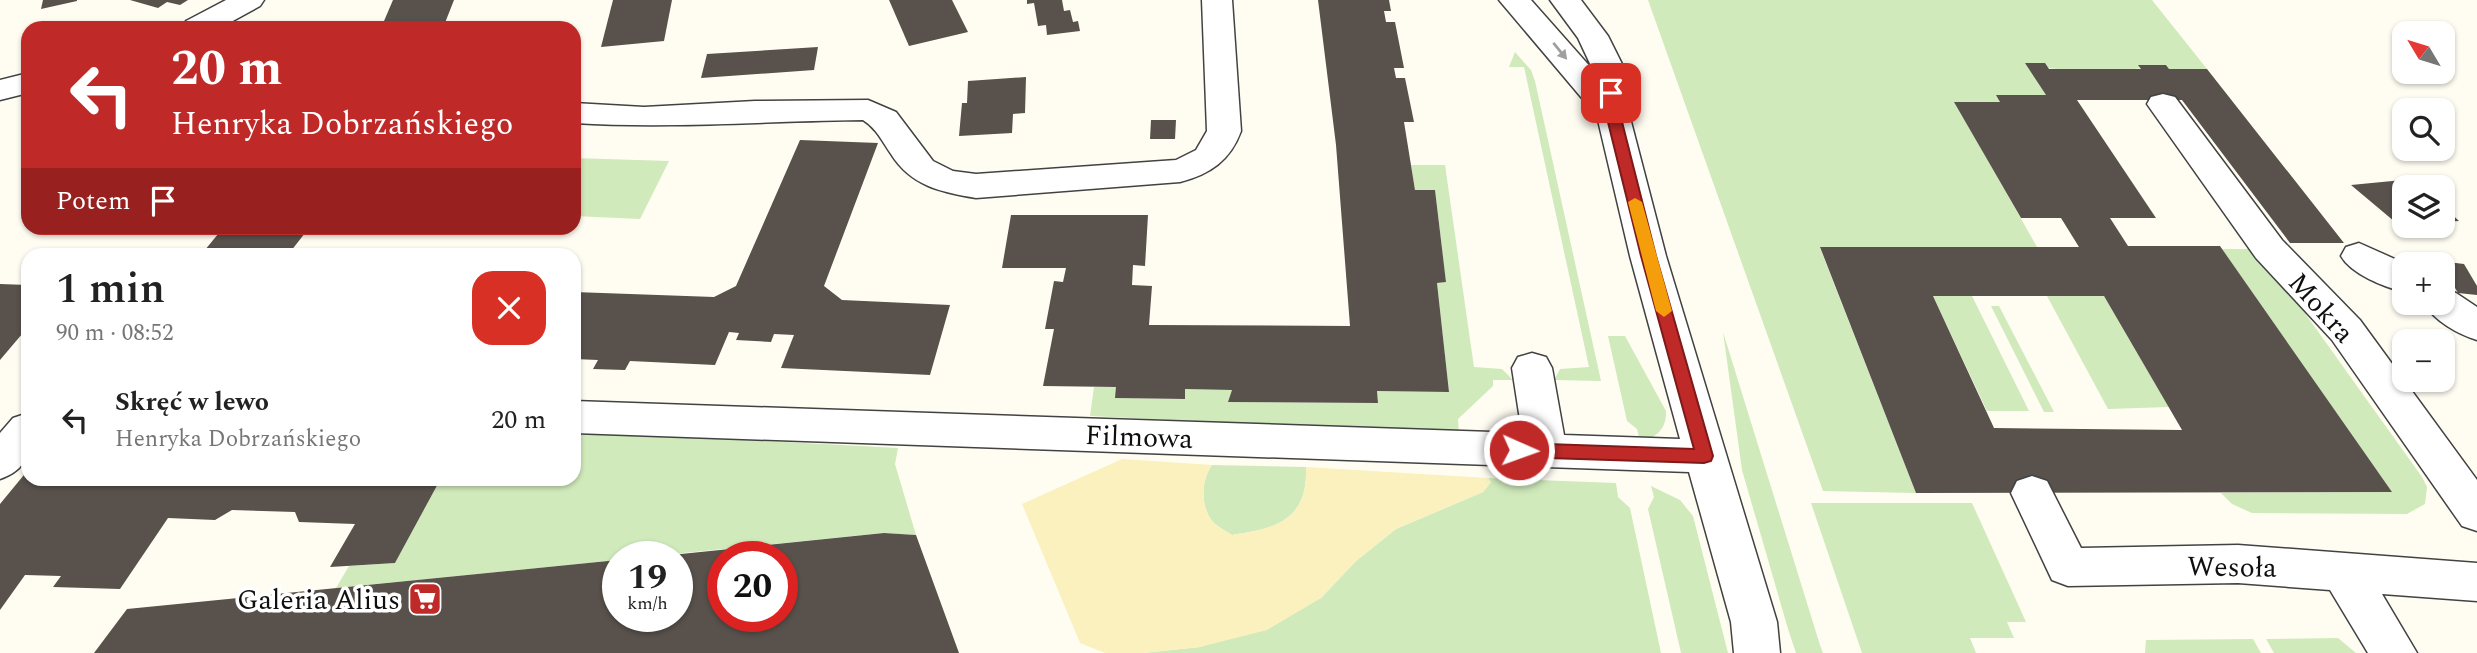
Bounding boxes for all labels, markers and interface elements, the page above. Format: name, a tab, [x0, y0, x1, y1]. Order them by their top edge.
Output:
north arrow	[2392, 21, 2455, 84]
map controls	[2392, 21, 2455, 392]
text: 20 m	[171, 32, 282, 107]
one-way arrow	[1552, 41, 1567, 59]
icon: left	[56, 49, 147, 140]
pin	[1581, 63, 1641, 123]
icon: arrive	[1592, 74, 1630, 112]
button: search	[2392, 98, 2455, 161]
text: Henryka Dobrzańskiego	[171, 100, 513, 149]
button: layers	[2392, 175, 2455, 238]
text: Potem	[56, 181, 130, 221]
icon: arrive	[144, 182, 182, 220]
button: +	[2392, 252, 2455, 315]
text: 1 min	[56, 258, 165, 321]
street label: Mokra	[2277, 263, 2365, 353]
button: close	[472, 271, 546, 345]
text: 90 m · 08:52	[56, 316, 174, 351]
button: −	[2392, 329, 2455, 392]
text: Skręć w lewo	[115, 382, 269, 422]
text: 20 m	[491, 400, 546, 440]
icon: left	[56, 401, 94, 439]
position arrow	[1482, 413, 1556, 487]
street label: Filmowa	[1084, 414, 1194, 461]
text: Henryka Dobrzańskiego	[115, 422, 361, 457]
speed limit sign: 20	[707, 541, 798, 632]
street label: Wesoła	[2187, 545, 2277, 590]
text: 19	[628, 551, 667, 604]
place label: Galeria Alius	[237, 579, 400, 622]
supermarket icon: Galeria Alius	[406, 580, 444, 618]
text: km/h	[627, 590, 668, 617]

